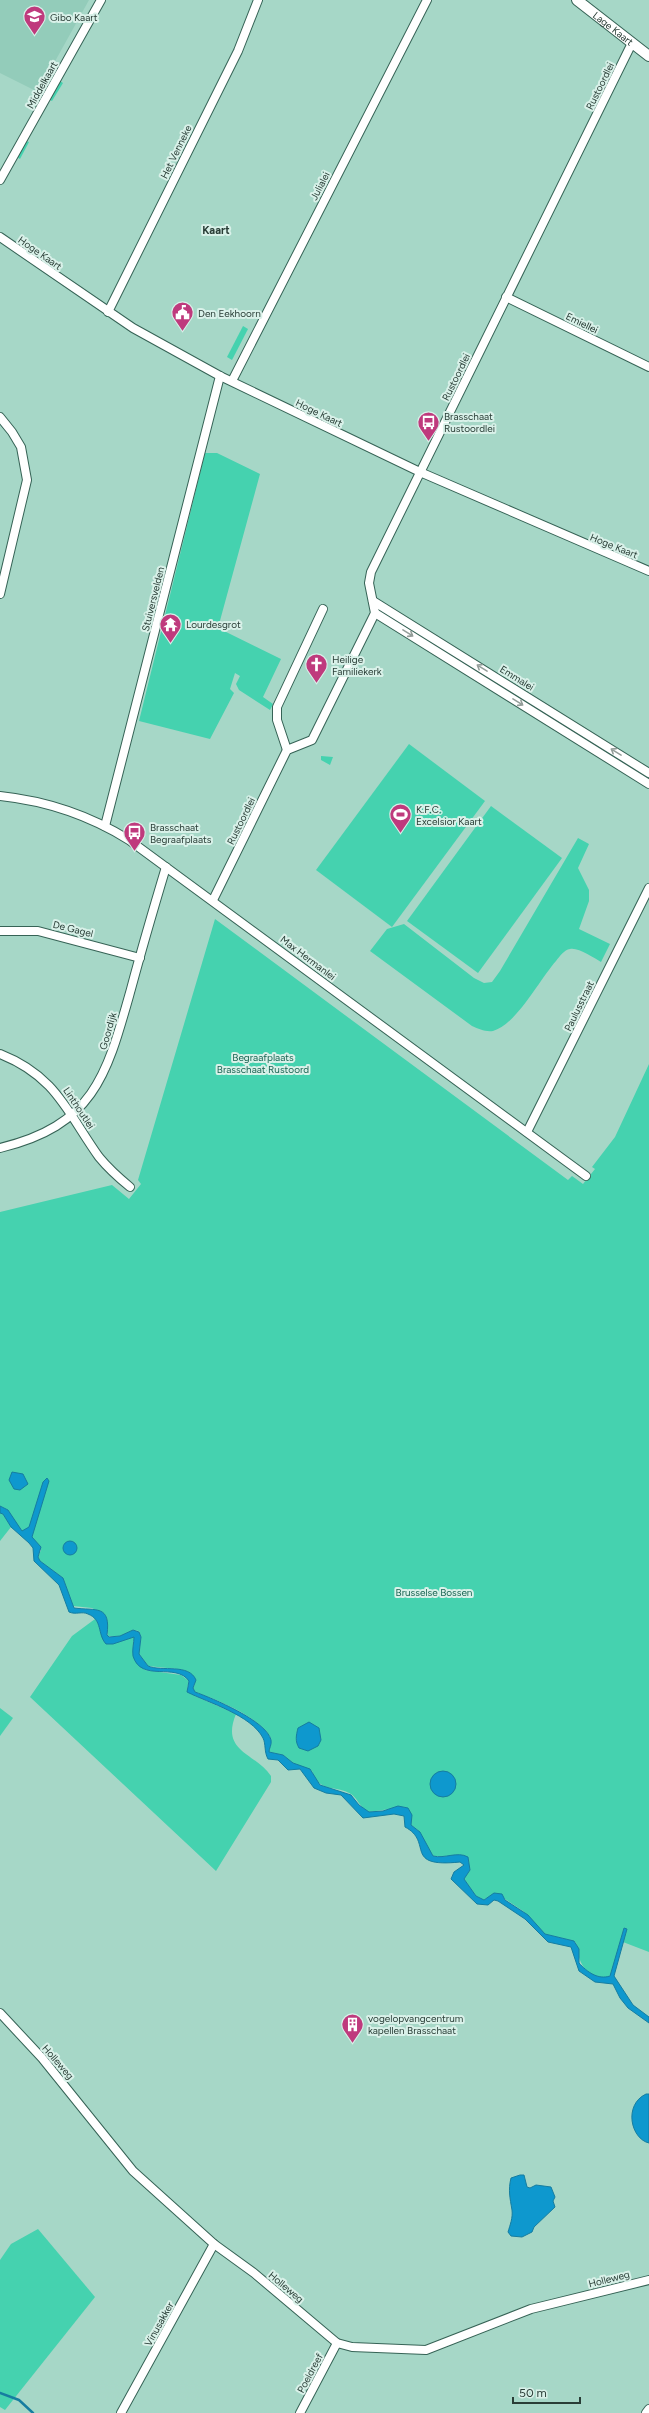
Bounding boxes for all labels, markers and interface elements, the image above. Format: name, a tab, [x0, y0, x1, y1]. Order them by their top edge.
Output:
school or university icon: Gibo Kaart	[21, 4, 47, 37]
street label: Lage Kaart	[591, 9, 636, 48]
place label: Gibo Kaart	[50, 11, 98, 24]
street label: Middelkaart	[24, 59, 60, 111]
street label: Rustoordlei	[583, 60, 617, 112]
street label: Het Venneke	[157, 123, 195, 181]
street label: Julialei	[307, 170, 333, 202]
district label: Kaart	[202, 224, 230, 237]
street label: Hoge Kaart	[16, 233, 65, 273]
public building icon: Den Eekhoorn	[169, 300, 195, 333]
place label: Den Eekhoorn	[198, 307, 261, 320]
street label: Emiellei	[564, 310, 600, 336]
street label: Rustoordlei	[439, 351, 473, 403]
street label: Hoge Kaart	[293, 396, 345, 430]
bus stop icon: Brasschaat Rustoordlei	[415, 409, 441, 442]
place label: Brasschaat Rustoordlei	[444, 410, 495, 435]
street label: Hoge Kaart	[588, 531, 640, 562]
street label: Stuiversvelden	[139, 565, 167, 633]
temple icon: Lourdesgrot	[157, 611, 183, 644]
place label: Lourdesgrot	[186, 618, 241, 631]
one-way arrow	[402, 629, 413, 637]
church icon: Heilige Familiekerk	[303, 652, 329, 685]
place label: Heilige Familiekerk	[332, 653, 382, 678]
street label: Emmalei	[497, 662, 537, 694]
one-way arrow	[477, 664, 488, 672]
one-way arrow	[513, 698, 524, 706]
one-way arrow	[611, 748, 622, 756]
street label: Rustoordlei	[224, 795, 258, 847]
sports icon: K.F.C. Excelsior Kaart	[388, 802, 414, 835]
place label: K.F.C. Excelsior Kaart	[416, 803, 482, 828]
bus stop icon: Brasschaat Begraafplaats	[122, 820, 148, 853]
place label: Brasschaat Begraafplaats	[150, 821, 212, 846]
street label: De Gagel	[52, 918, 94, 940]
street label: Max Hermanlei	[278, 933, 338, 983]
street label: Paulusstraat	[561, 978, 597, 1033]
street label: Goordijk	[96, 1011, 120, 1051]
park label: Begraafplaats Brasschaat Rustoord	[217, 1051, 309, 1076]
street label: Linthoutlei	[60, 1085, 98, 1131]
park label: Brusselse Bossen	[396, 1586, 473, 1599]
building icon: vogelopvangcentrum kapellen Brasschaat	[339, 2011, 365, 2044]
place label: vogelopvangcentrum kapellen Brasschaat	[368, 2012, 463, 2037]
street label: Holleweg	[39, 2042, 77, 2082]
street label: Holleweg	[266, 2268, 306, 2306]
street label: Holleweg	[587, 2268, 631, 2290]
street label: Vinusakker	[142, 2299, 177, 2348]
street label: Poeldreef	[294, 2351, 326, 2395]
scale bar	[513, 2379, 580, 2405]
text: 50 m	[519, 2386, 547, 2400]

